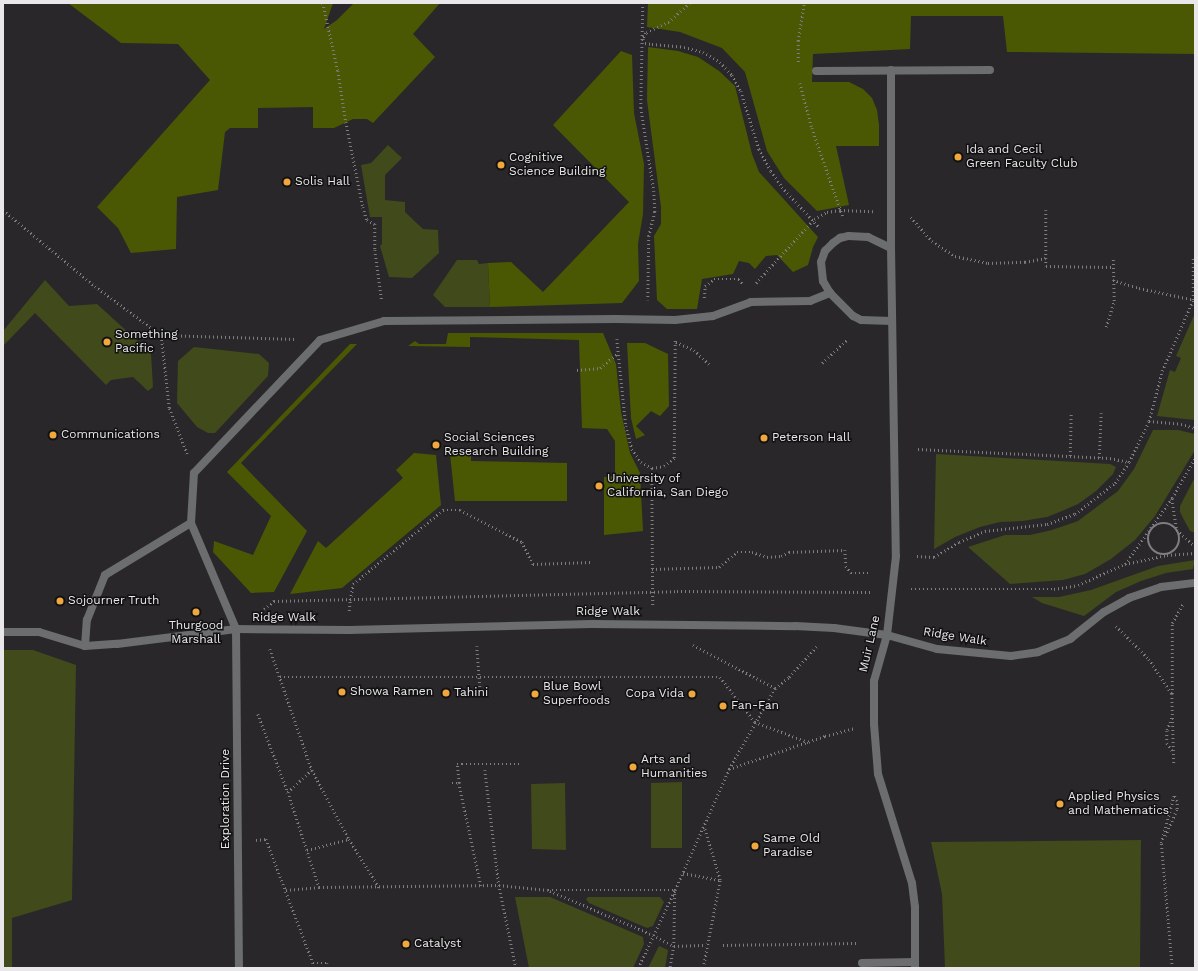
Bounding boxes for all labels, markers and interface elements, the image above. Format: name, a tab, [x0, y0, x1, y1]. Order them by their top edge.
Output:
place label: Ida and Cecil Green Faculty Club	[966, 143, 1078, 171]
place label: Cognitive Science Building	[509, 151, 605, 179]
marker: Ida and Cecil Green Faculty Club	[953, 152, 963, 162]
marker: Cognitive Science Building	[496, 160, 506, 170]
place label: Solis Hall	[295, 175, 350, 189]
marker: Solis Hall	[282, 177, 292, 187]
place label: Something Pacific	[115, 328, 178, 356]
marker: Something Pacific	[102, 337, 112, 347]
place label: Communications	[61, 428, 160, 442]
marker: Communications	[48, 430, 58, 440]
place label: Social Sciences Research Building	[444, 431, 548, 459]
place label: Peterson Hall	[772, 431, 850, 445]
marker: Peterson Hall	[759, 433, 769, 443]
marker: Social Sciences Research Building	[431, 440, 441, 450]
place label: University of California, San Diego	[607, 472, 728, 500]
marker: University of California, San Diego	[594, 481, 604, 491]
place label: Sojourner Truth	[68, 594, 160, 608]
marker: Sojourner Truth	[55, 596, 65, 606]
street label: Ridge Walk	[576, 605, 640, 619]
marker: Thurgood Marshall	[191, 607, 201, 617]
street label: Ridge Walk	[252, 611, 316, 625]
street label: Muir Lane	[856, 614, 884, 674]
place label: Thurgood Marshall	[169, 619, 223, 647]
street label: Ridge Walk	[922, 625, 988, 649]
place label: Blue Bowl Superfoods	[543, 680, 610, 708]
place label: Showa Ramen	[350, 685, 433, 699]
place label: Tahini	[454, 686, 488, 700]
marker: Showa Ramen	[337, 687, 347, 697]
place label: Copa Vida	[625, 687, 684, 701]
marker: Tahini	[441, 688, 451, 698]
marker: Blue Bowl Superfoods	[530, 689, 540, 699]
marker: Copa Vida	[687, 689, 697, 699]
place label: Fan-Fan	[731, 699, 779, 713]
marker: Fan-Fan	[718, 701, 728, 711]
street label: Exploration Drive	[219, 749, 233, 849]
place label: Arts and Humanities	[641, 753, 707, 781]
marker: Arts and Humanities	[628, 762, 638, 772]
place label: Applied Physics and Mathematics	[1068, 790, 1169, 818]
marker: Applied Physics and Mathematics	[1055, 799, 1065, 809]
place label: Same Old Paradise	[763, 832, 820, 860]
marker: Same Old Paradise	[750, 841, 760, 851]
place label: Catalyst	[414, 937, 461, 951]
marker: Catalyst	[401, 939, 411, 949]

